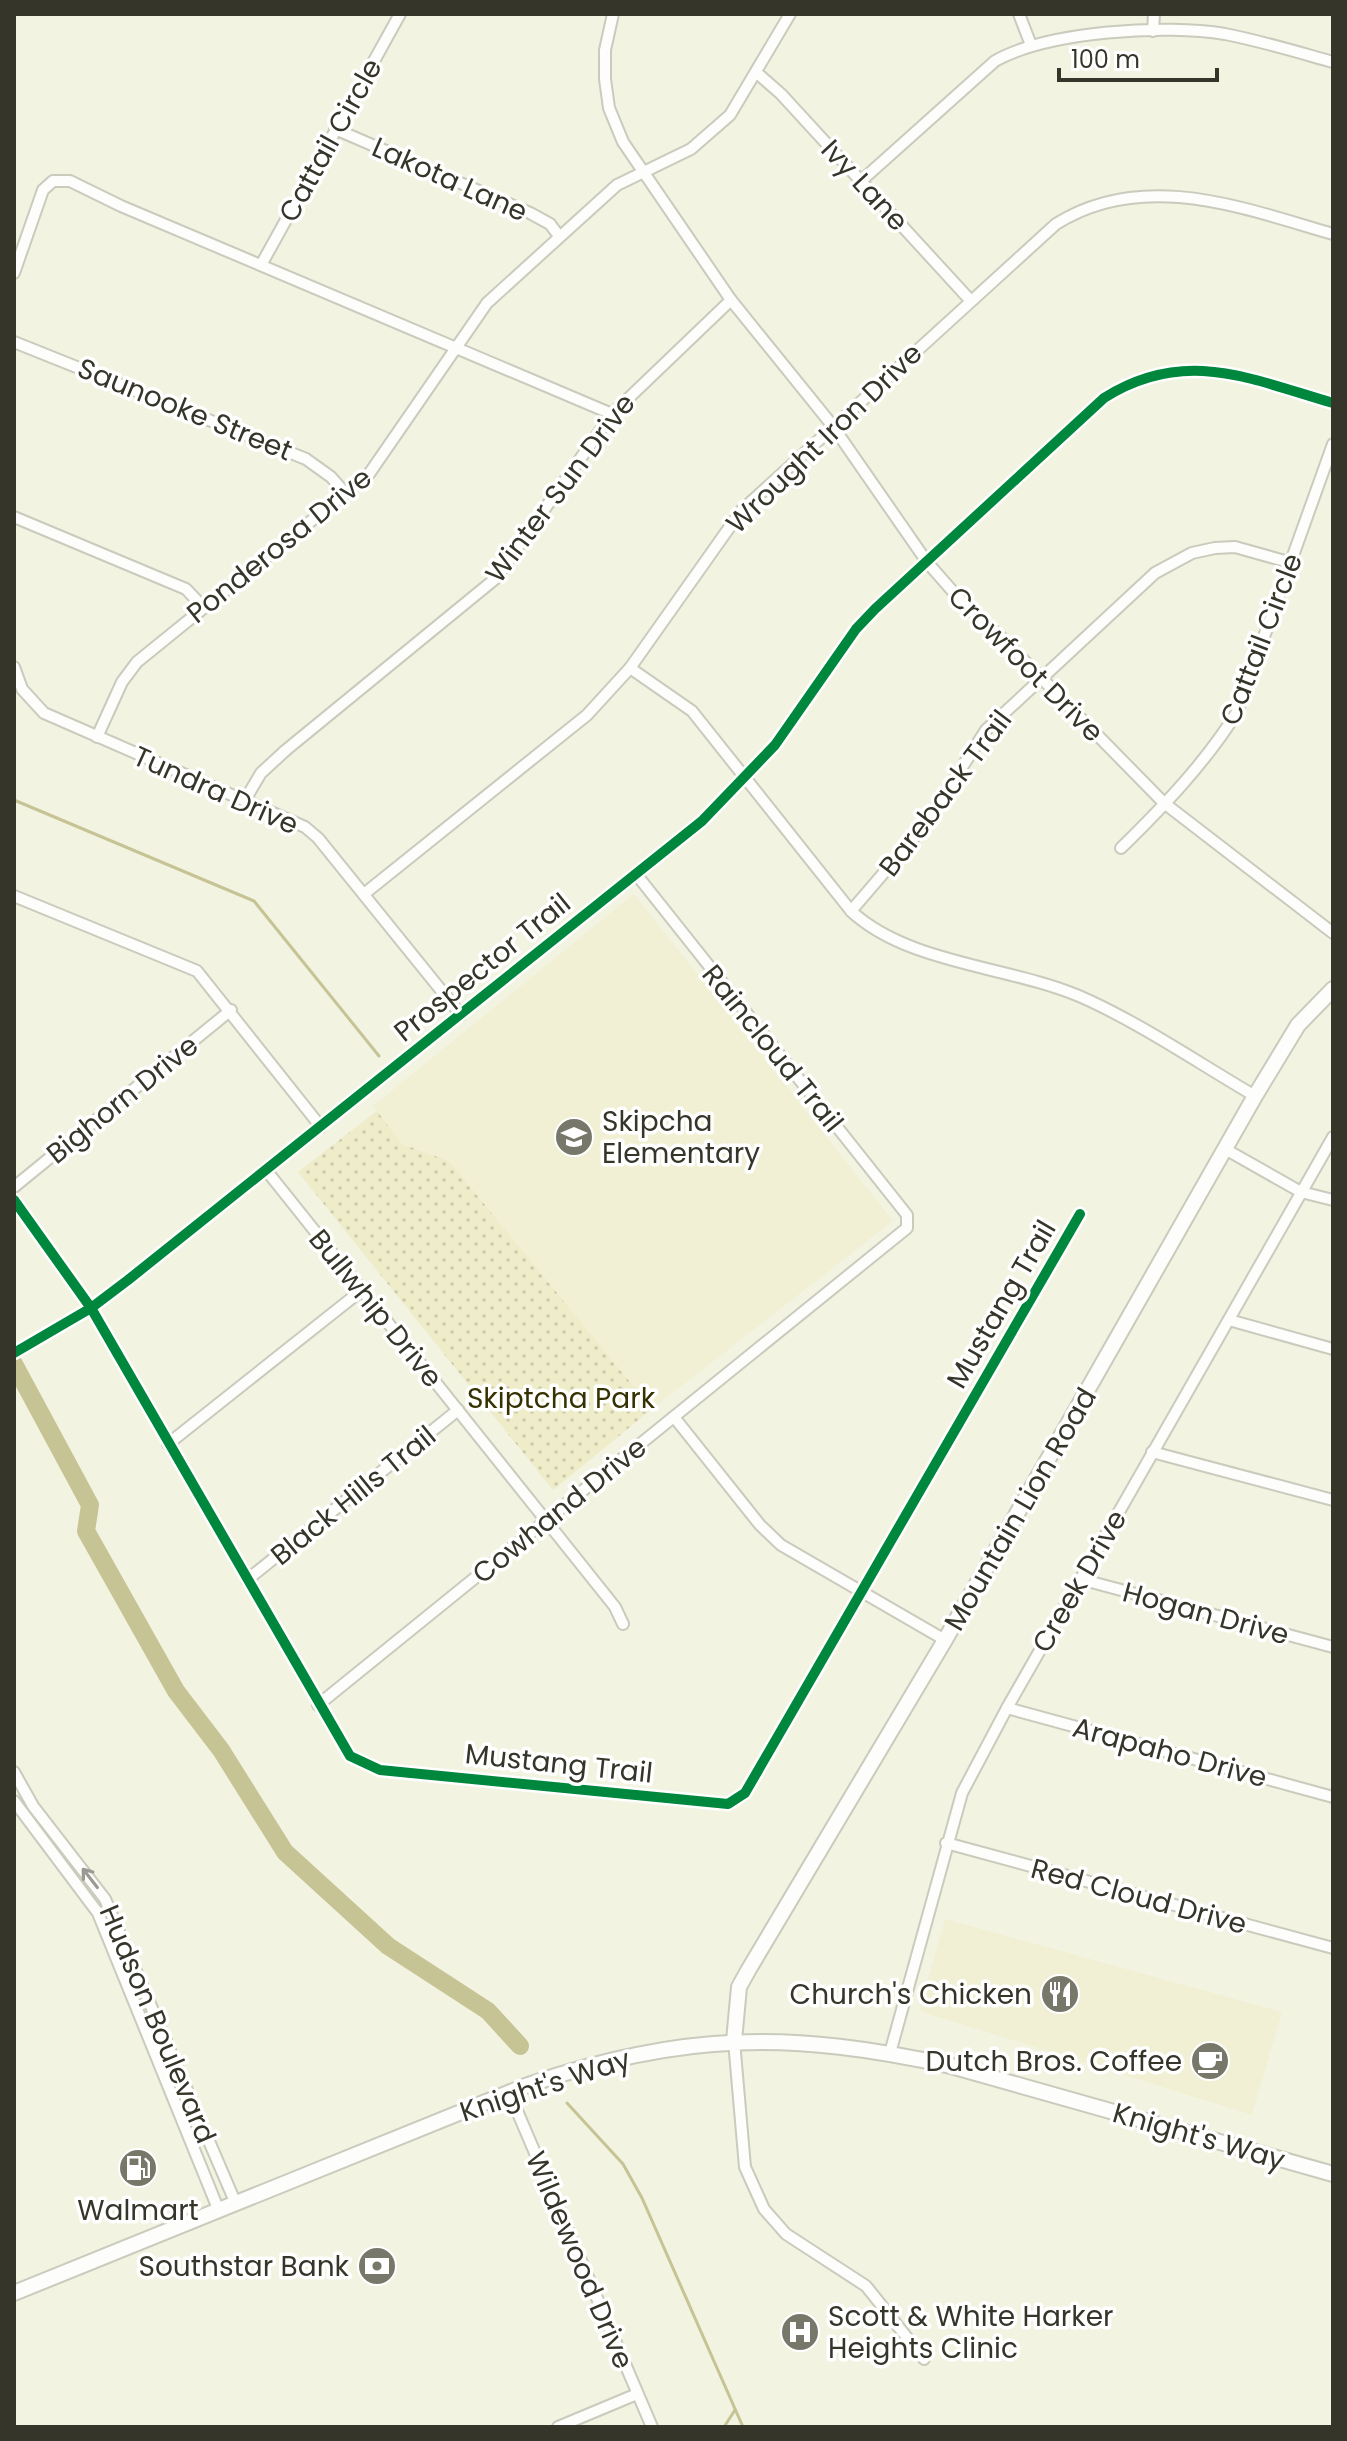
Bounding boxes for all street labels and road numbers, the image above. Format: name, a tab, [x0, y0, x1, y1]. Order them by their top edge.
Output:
street label: Cattail Circle	[269, 51, 391, 229]
street label: Lakota Lane	[366, 128, 534, 231]
street label: Ivy Lane	[812, 131, 917, 240]
street label: Wrought Iron Drive	[718, 334, 931, 542]
street label: Saunooke Street	[72, 349, 298, 470]
street label: Winter Sun Drive	[476, 386, 644, 591]
street label: Ponderosa Drive	[178, 459, 380, 632]
street label: Cattail Circle	[1211, 548, 1312, 731]
street label: Crowfoot Drive	[939, 578, 1112, 751]
street label: Bareback Trail	[870, 702, 1021, 884]
street label: Tundra Drive	[127, 737, 305, 844]
street label: Prospector Trail	[386, 884, 579, 1051]
street label: Raincloud Trail	[693, 956, 852, 1140]
street label: Bighorn Drive	[38, 1026, 206, 1173]
street label: Mustang Trail	[937, 1213, 1065, 1396]
street label: Bullwhip Drive	[300, 1221, 452, 1396]
street label: Mountain Lion Road	[935, 1381, 1106, 1638]
street label: Black Hills Trail	[262, 1417, 444, 1574]
street label: Cowhand Drive	[464, 1428, 655, 1593]
street label: Creek Drive	[1023, 1503, 1136, 1660]
street label: Hogan Drive	[1118, 1573, 1293, 1654]
street label: Arapaho Drive	[1068, 1708, 1271, 1797]
street label: Mustang Trail	[463, 1734, 655, 1793]
street label: Red Cloud Drive	[1027, 1849, 1251, 1944]
street label: Hudson Boulevard	[90, 1899, 225, 2149]
street label: Knight's Way	[455, 2039, 636, 2131]
street label: Knight's Way	[1108, 2093, 1290, 2180]
street label: Wildewood Drive	[516, 2145, 643, 2375]

